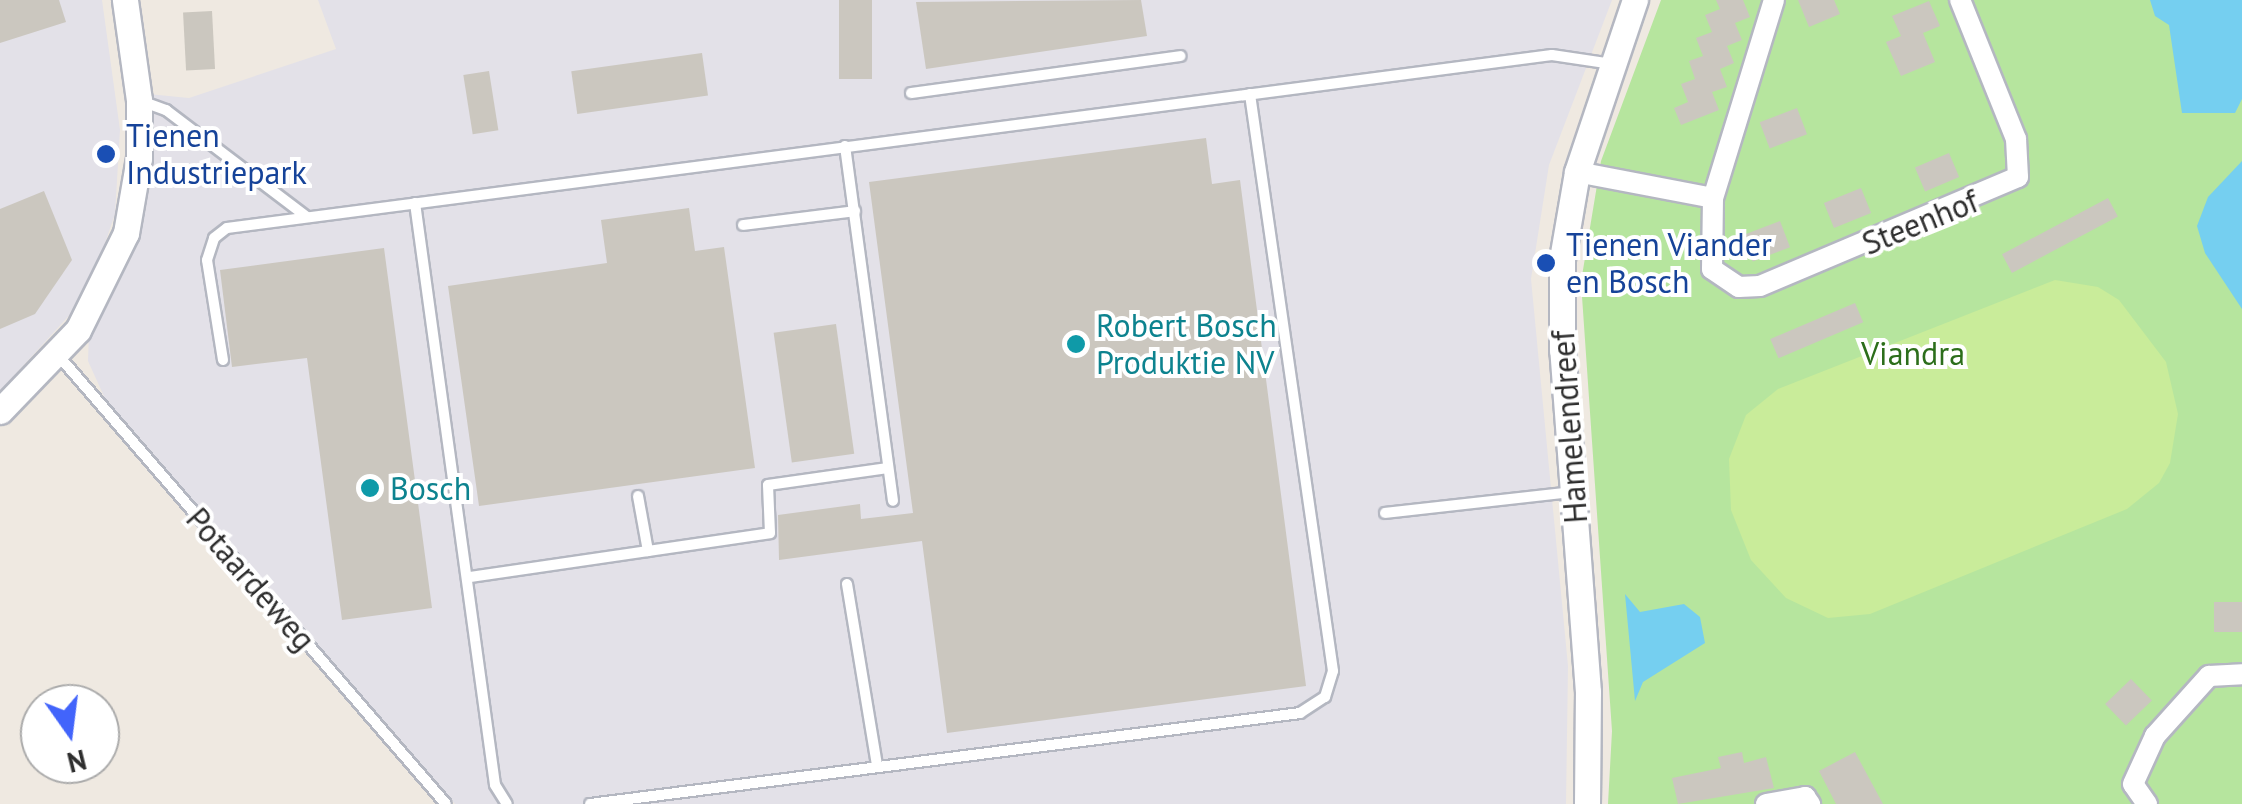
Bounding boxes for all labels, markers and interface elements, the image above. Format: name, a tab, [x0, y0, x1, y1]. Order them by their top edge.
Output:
place label: Tienen Industriepark	[126, 117, 307, 192]
marker: Tienen Industriepark	[95, 143, 117, 165]
street label: Steenhof	[1856, 181, 1984, 263]
place label: Tienen Viander en Bosch	[1566, 226, 1773, 301]
marker: Tienen Viander en Bosch	[1535, 252, 1557, 274]
place label: Robert Bosch Produktie NV	[1096, 307, 1277, 382]
street label: Hamelendreef	[1543, 329, 1595, 525]
marker: Robert Bosch Produktie NV	[1065, 333, 1087, 355]
park label: Viandra	[1861, 334, 1965, 372]
place label: Bosch	[390, 469, 471, 507]
marker: Bosch	[359, 477, 381, 499]
street label: Potaardeweg	[179, 500, 323, 658]
north arrow	[20, 684, 120, 784]
text: N	[63, 741, 90, 782]

